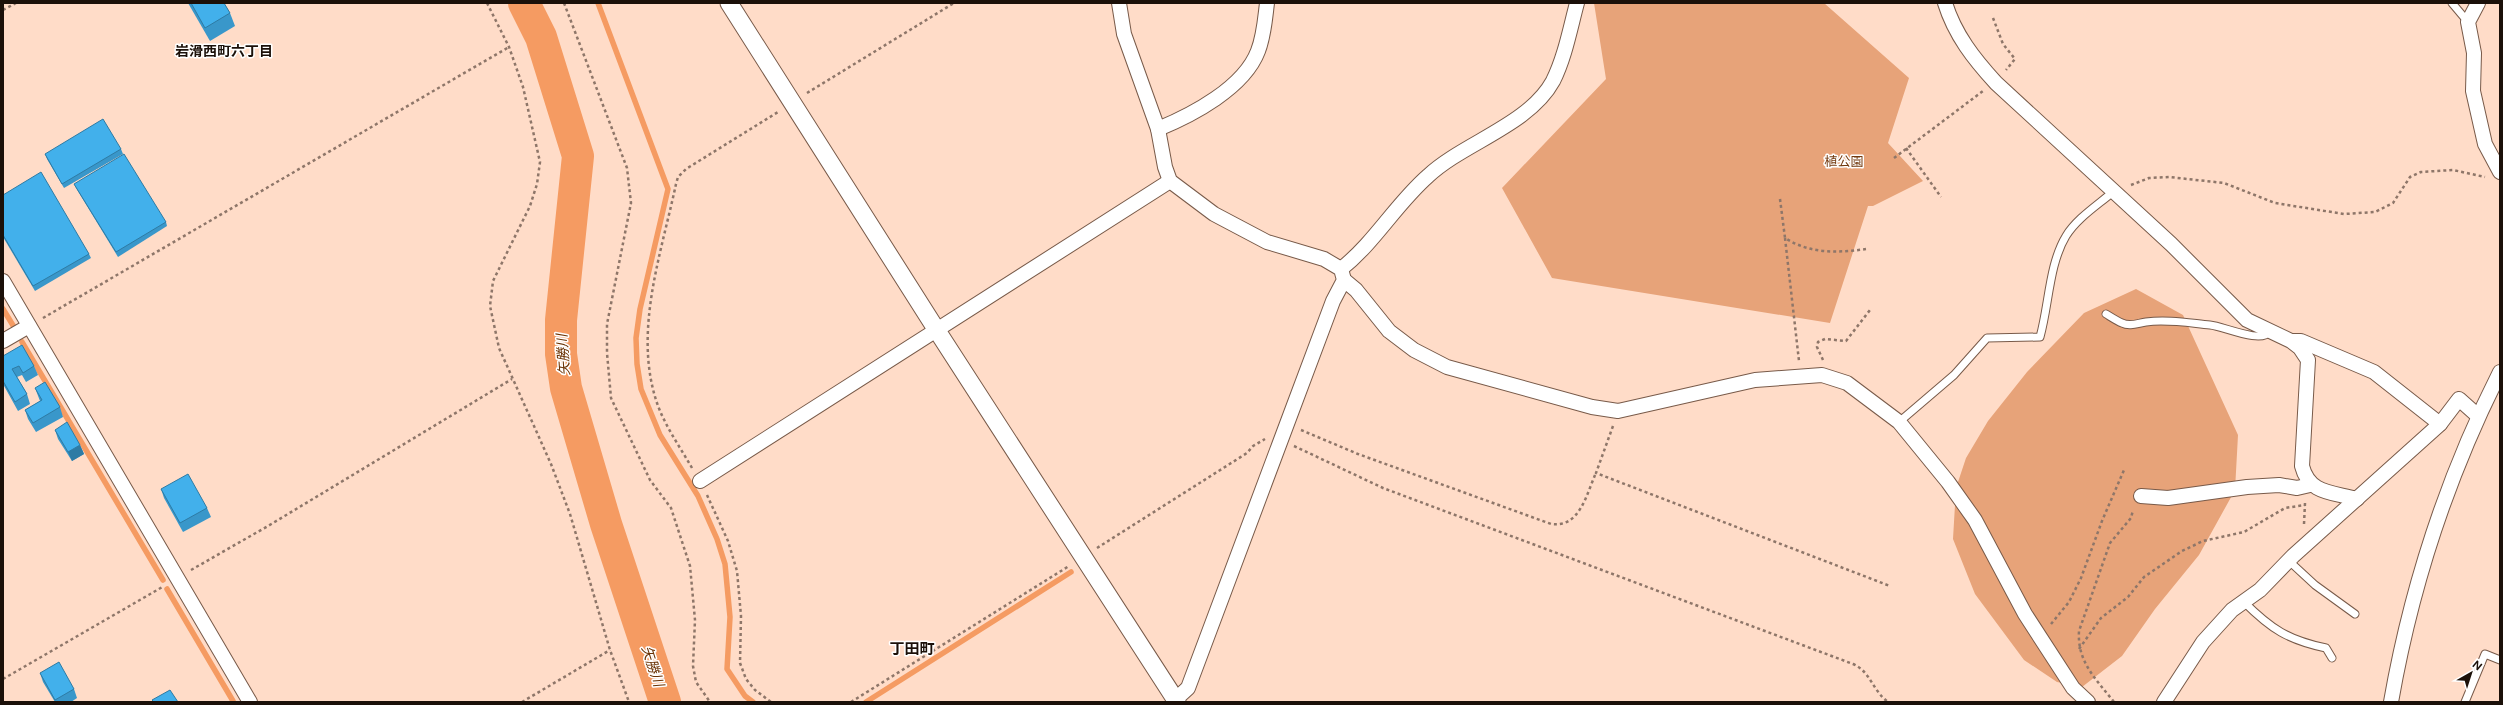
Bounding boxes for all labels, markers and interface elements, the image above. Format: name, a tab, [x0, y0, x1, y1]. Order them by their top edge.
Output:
district label: 岩滑西町六丁目	[175, 43, 273, 59]
park label: 植公園	[1824, 154, 1864, 169]
water label: 矢勝川	[553, 331, 572, 377]
district label: 丁田町	[889, 640, 935, 657]
water label: 矢勝川	[639, 644, 668, 690]
north arrow	[2451, 653, 2491, 693]
text: N	[2470, 658, 2484, 673]

